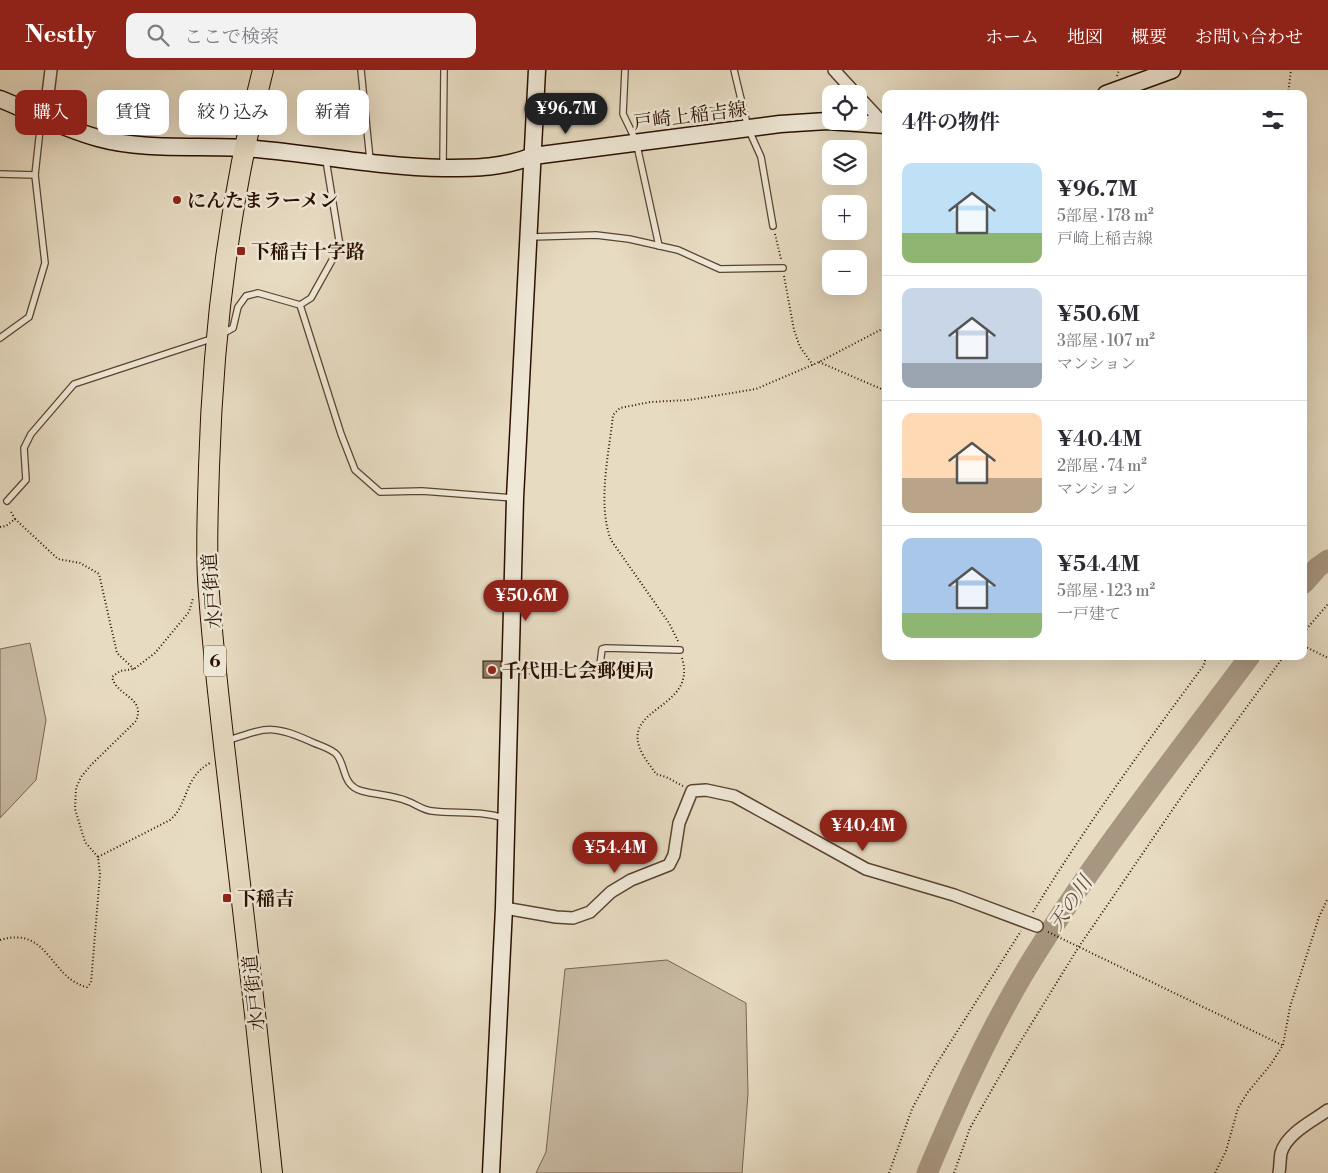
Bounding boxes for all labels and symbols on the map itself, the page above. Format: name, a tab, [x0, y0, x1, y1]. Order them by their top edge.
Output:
pin: ¥96.7M	[525, 92, 607, 135]
street label: 戸崎上稲吉線	[632, 97, 748, 135]
place label: にんたまラーメン	[187, 189, 338, 213]
marker: にんたまラーメン	[171, 194, 183, 206]
place label: 下稲吉十字路	[251, 240, 365, 264]
marker: 下稲吉十字路	[235, 245, 247, 257]
street label: 水戸街道	[197, 552, 227, 630]
pin: ¥50.6M	[485, 580, 567, 622]
road number: 6	[204, 646, 226, 676]
place label: 千代田七会郵便局	[502, 659, 654, 683]
marker: 千代田七会郵便局	[486, 664, 498, 676]
pin: ¥40.4M	[822, 810, 904, 852]
pin: ¥54.4M	[574, 832, 656, 874]
water label: 天の川	[1044, 870, 1100, 936]
place label: 下稲吉	[237, 887, 294, 911]
marker: 下稲吉	[221, 892, 233, 904]
street label: 水戸街道	[238, 954, 270, 1032]

